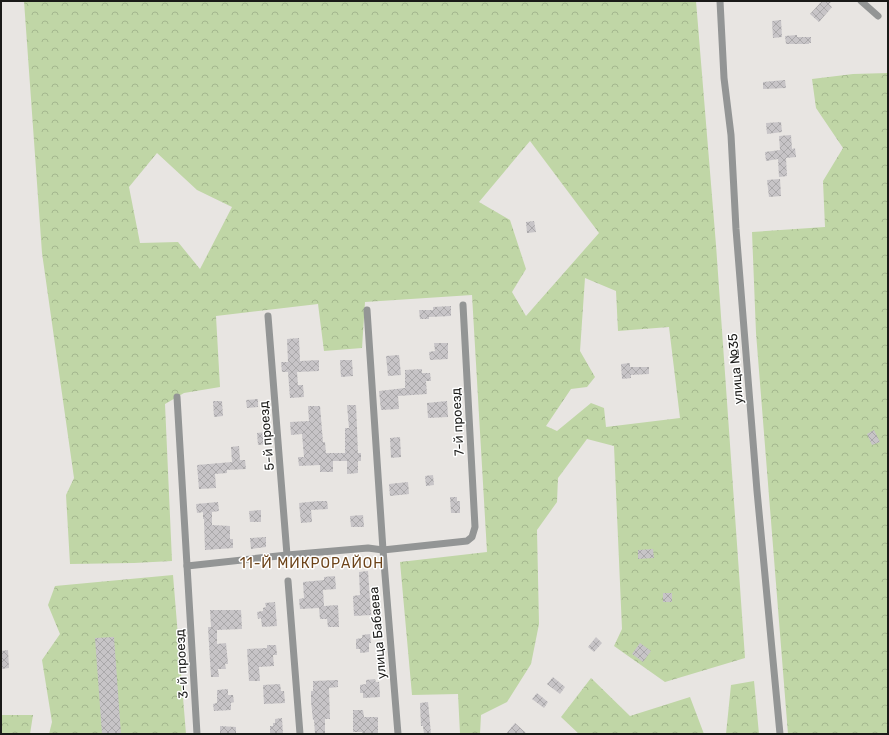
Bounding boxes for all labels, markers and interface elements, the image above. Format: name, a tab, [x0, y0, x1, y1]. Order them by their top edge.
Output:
street label: улица №35	[725, 333, 746, 405]
street label: 7-й проезд	[448, 387, 467, 456]
street label: 5-й проезд	[256, 400, 277, 471]
district label: 11-Й МИКРОРАЙОН	[240, 554, 384, 572]
street label: улица Бабаева	[366, 586, 389, 680]
street label: 3-й проезд	[172, 629, 191, 699]

